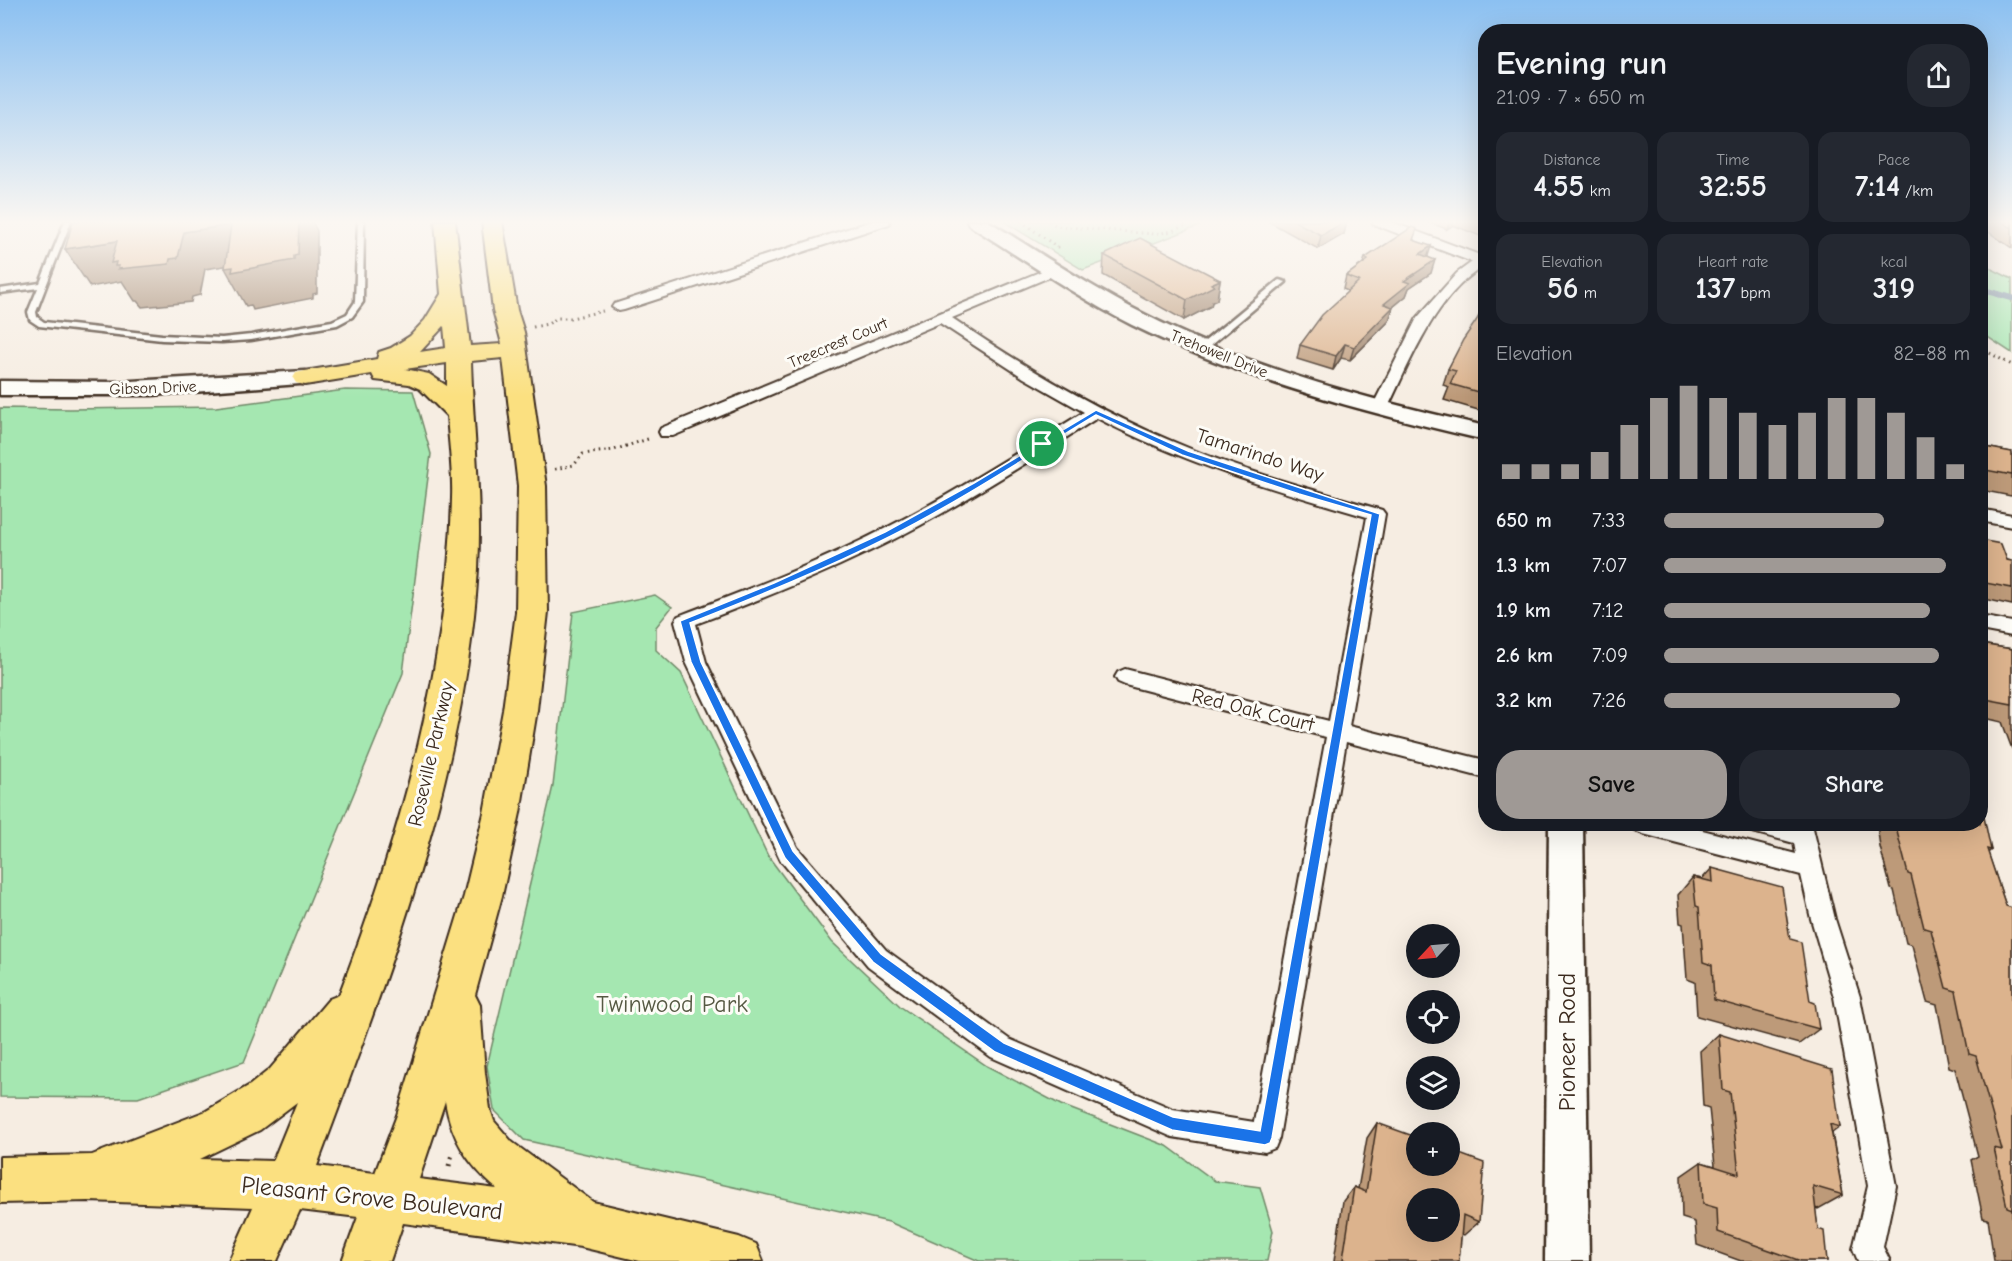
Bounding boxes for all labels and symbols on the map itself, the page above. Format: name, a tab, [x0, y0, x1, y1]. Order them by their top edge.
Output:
street label: Treecrest Court	[786, 314, 891, 372]
street label: Trehowell Drive	[1168, 326, 1270, 382]
street label: Gibson Drive	[109, 377, 197, 399]
pin	[1016, 418, 1067, 469]
street label: Tamarindo Way	[1193, 424, 1327, 486]
street label: Roseville Parkway	[403, 679, 459, 829]
street label: Red Oak Court	[1189, 684, 1318, 737]
north arrow	[1406, 924, 1460, 978]
street label: Pioneer Road	[1553, 973, 1581, 1111]
park label: Twinwood Park	[596, 990, 748, 1018]
street label: Pleasant Grove Boulevard	[240, 1170, 504, 1226]

